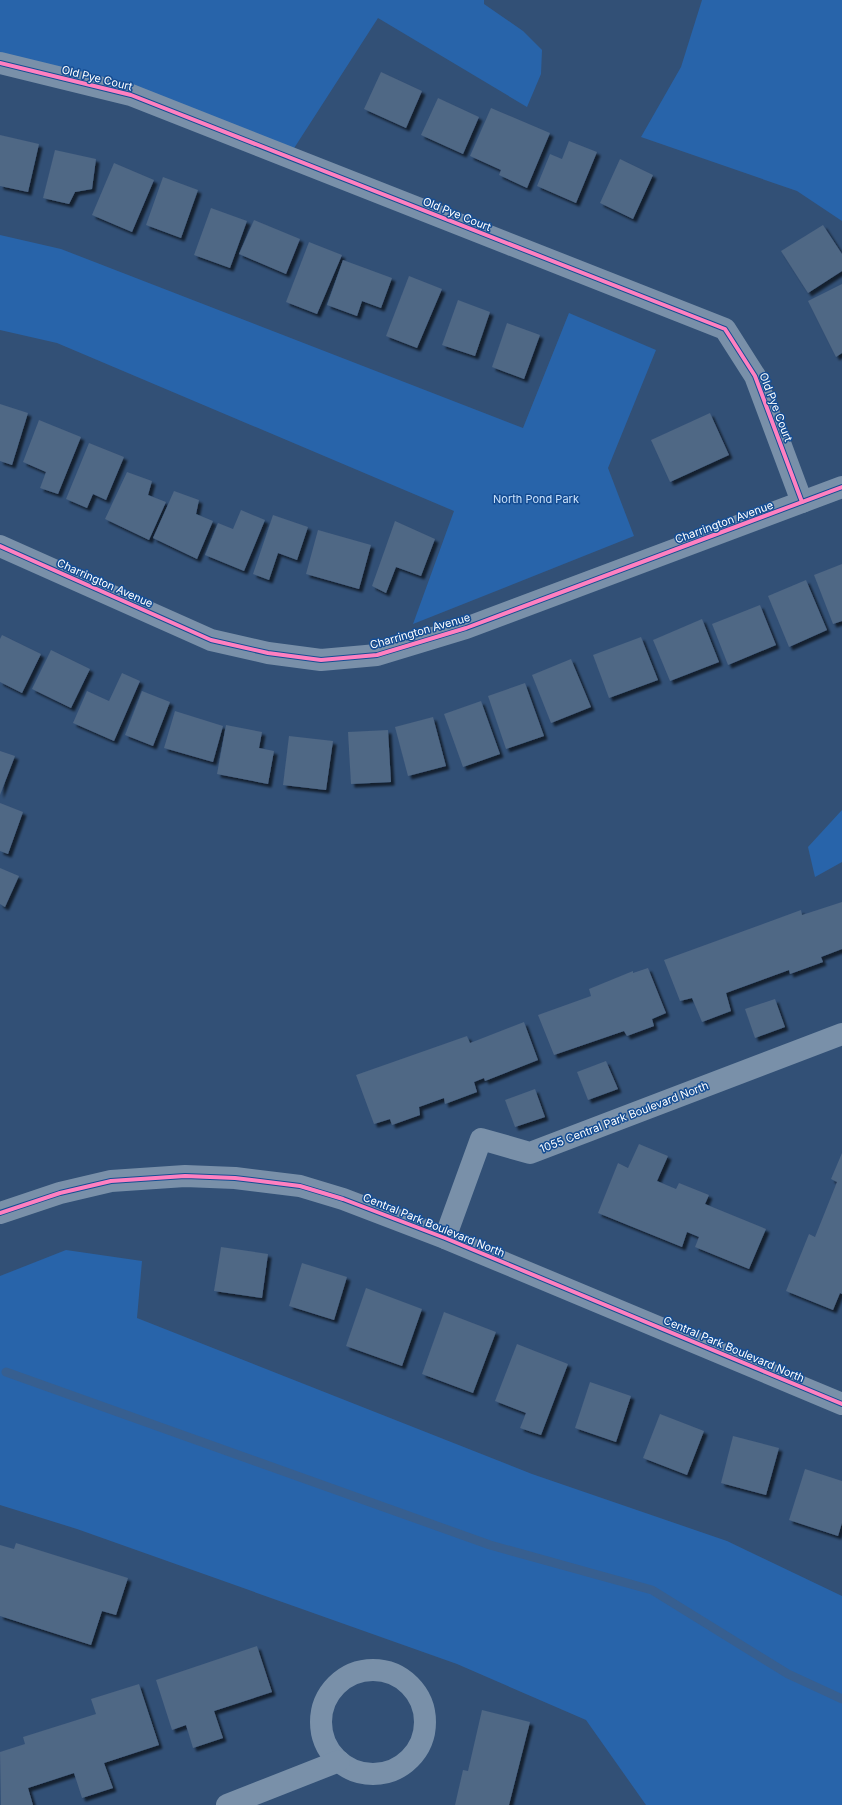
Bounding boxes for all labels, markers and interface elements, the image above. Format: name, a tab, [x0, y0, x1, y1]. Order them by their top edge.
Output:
street label: Old Pye Court	[60, 62, 134, 94]
street label: Old Pye Court	[421, 194, 494, 234]
street label: Old Pye Court	[756, 371, 796, 444]
park label: North Pond Park	[493, 492, 579, 506]
street label: Charrington Avenue	[673, 498, 775, 546]
street label: Charrington Avenue	[55, 556, 155, 610]
street label: Charrington Avenue	[368, 610, 472, 652]
street label: 1055 Central Park Boulevard North	[538, 1078, 710, 1156]
street label: Central Park Boulevard North	[361, 1190, 507, 1260]
street label: Central Park Boulevard North	[661, 1313, 807, 1385]

